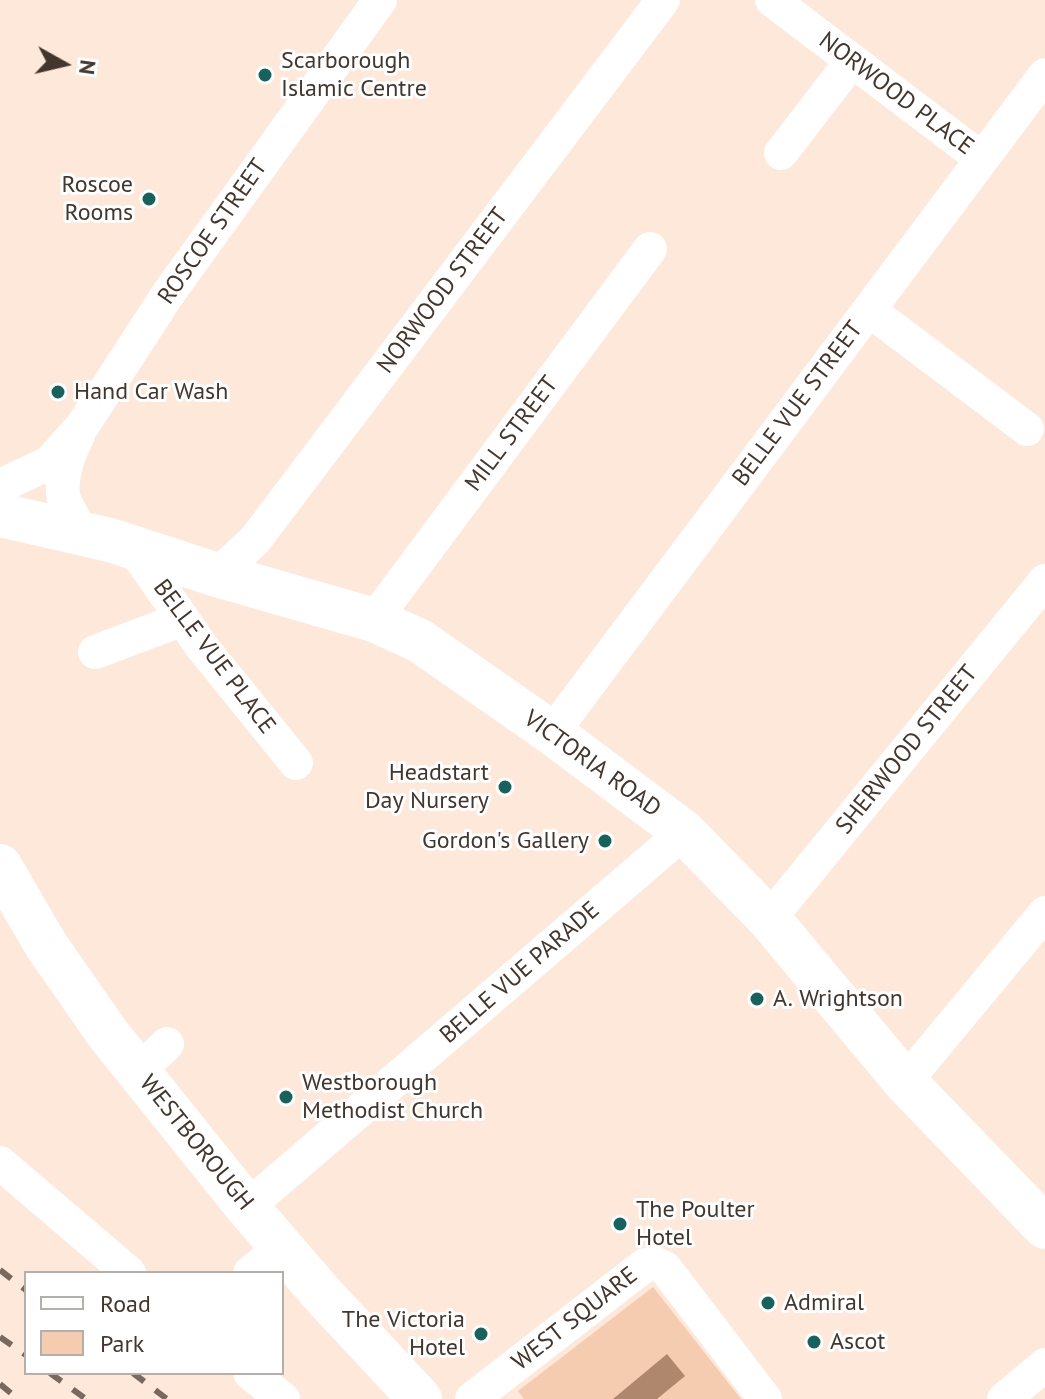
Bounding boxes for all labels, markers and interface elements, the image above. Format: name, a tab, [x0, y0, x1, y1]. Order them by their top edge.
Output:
north arrow	[24, 24, 104, 104]
street label: NORWOOD PLACE	[813, 26, 979, 162]
place label: Scarborough Islamic Centre	[281, 47, 427, 103]
text: N	[73, 58, 103, 76]
marker: Scarborough Islamic Centre	[256, 66, 274, 84]
street label: ROSCOE STREET	[152, 154, 274, 310]
place label: Roscoe Rooms	[62, 171, 133, 227]
marker: Roscoe Rooms	[140, 190, 158, 208]
street label: NORWOOD STREET	[371, 203, 515, 379]
street label: BELLE VUE STREET	[727, 316, 869, 492]
street label: MILL STREET	[459, 371, 565, 497]
place label: Hand Car Wash	[74, 378, 228, 406]
marker: Hand Car Wash	[49, 383, 67, 401]
street label: BELLE VUE PLACE	[147, 574, 281, 740]
street label: SHERWOOD STREET	[830, 660, 984, 840]
street label: VICTORIA ROAD	[518, 705, 666, 823]
place label: Headstart Day Nursery	[365, 759, 489, 815]
marker: Headstart Day Nursery	[496, 778, 514, 796]
place label: Gordon's Gallery	[422, 827, 589, 855]
marker: Gordon's Gallery	[596, 832, 614, 850]
street label: BELLE VUE PARADE	[434, 896, 606, 1050]
place label: A. Wrightson	[773, 985, 903, 1013]
marker: A. Wrightson	[748, 990, 766, 1008]
place label: Westborough Methodist Church	[302, 1069, 483, 1125]
street label: WESTBOROUGH	[133, 1070, 259, 1216]
marker: Westborough Methodist Church	[277, 1088, 295, 1106]
place label: The Poulter Hotel	[636, 1196, 755, 1252]
marker: The Poulter Hotel	[611, 1215, 629, 1233]
street label: WEST SQUARE	[507, 1261, 643, 1377]
legend	[24, 1271, 284, 1375]
text: Road	[100, 1288, 151, 1319]
place label: Admiral	[784, 1289, 864, 1317]
marker: Admiral	[759, 1294, 777, 1312]
place label: The Victoria Hotel	[342, 1306, 465, 1362]
marker: The Victoria Hotel	[472, 1325, 490, 1343]
text: Park	[100, 1328, 144, 1359]
place label: Ascot	[830, 1328, 885, 1356]
marker: Ascot	[805, 1333, 823, 1351]

